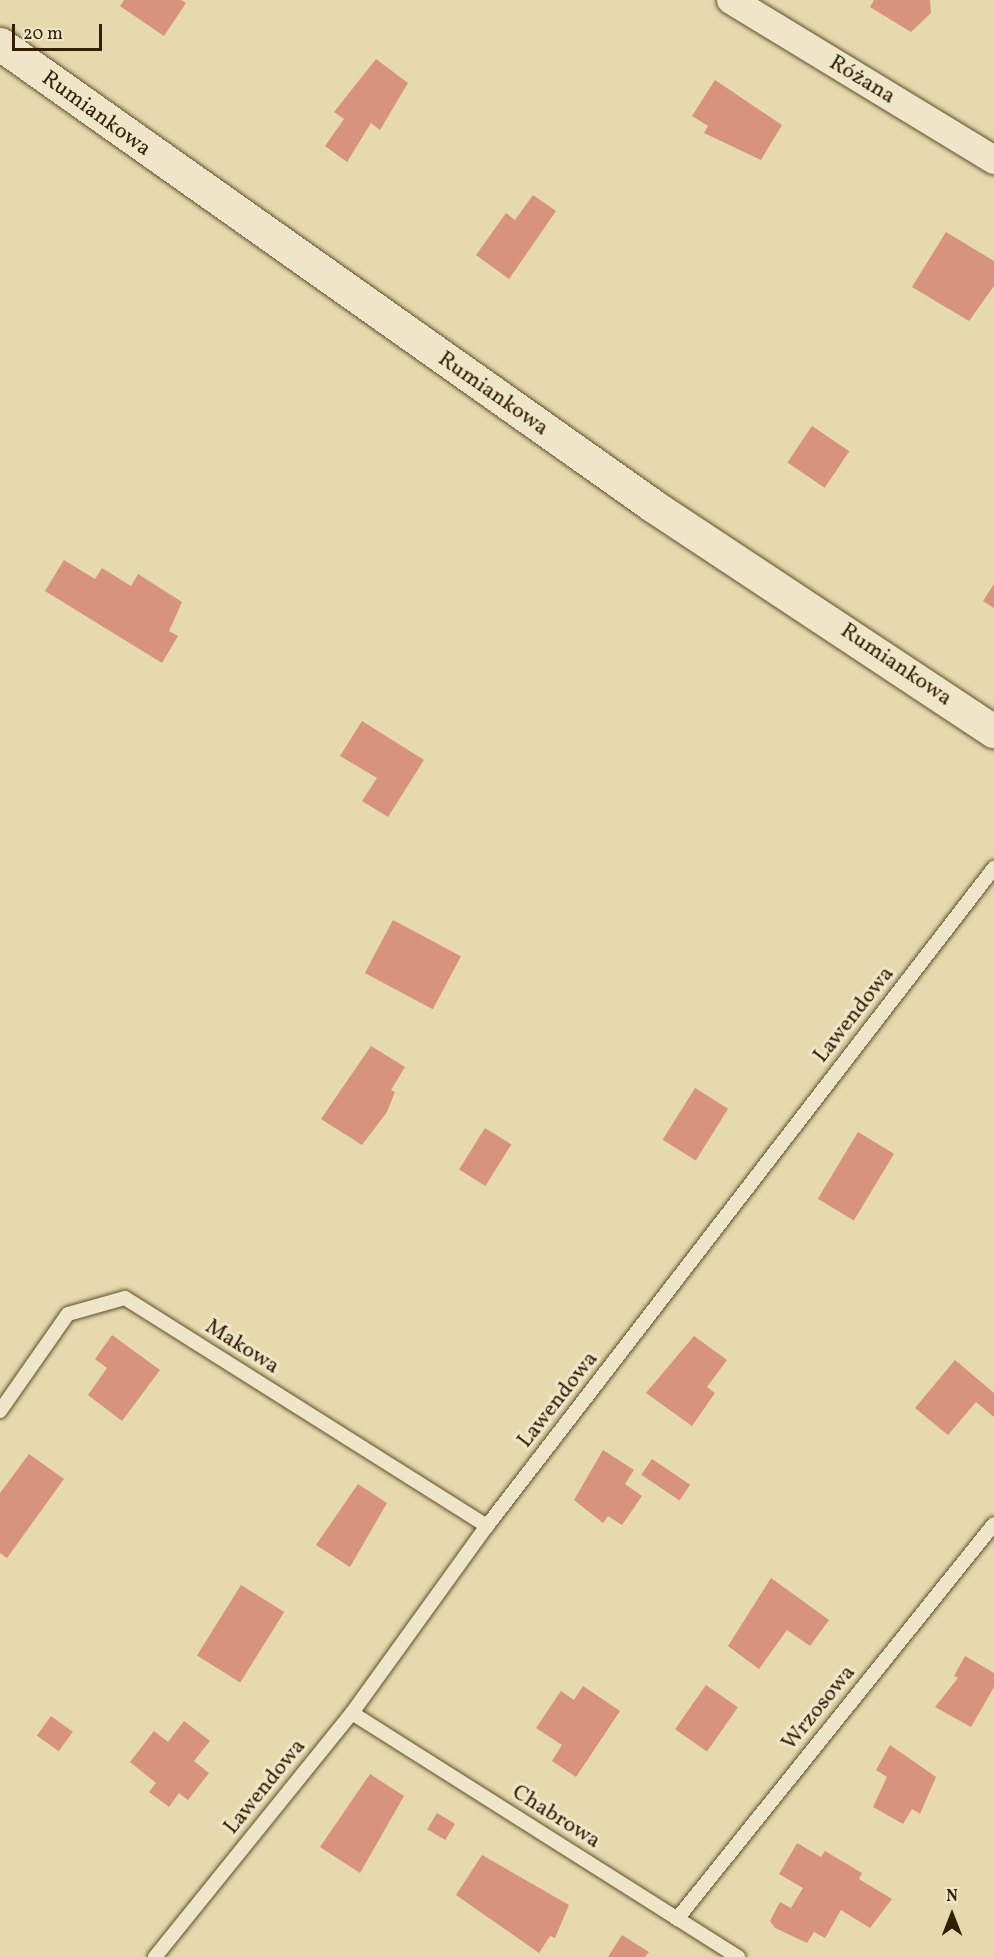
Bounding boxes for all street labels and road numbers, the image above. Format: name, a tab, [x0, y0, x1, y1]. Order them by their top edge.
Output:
street label: Różana	[824, 50, 900, 110]
street label: Rumiankowa	[36, 65, 156, 163]
street label: Rumiankowa	[433, 346, 553, 442]
street label: Rumiankowa	[835, 618, 957, 712]
street label: Lawendowa	[808, 962, 900, 1068]
street label: Makowa	[200, 1314, 284, 1380]
street label: Lawendowa	[512, 1347, 604, 1453]
street label: Wrzosowa	[777, 1660, 861, 1756]
street label: Lawendowa	[219, 1734, 311, 1840]
street label: Chabrowa	[507, 1780, 605, 1854]

